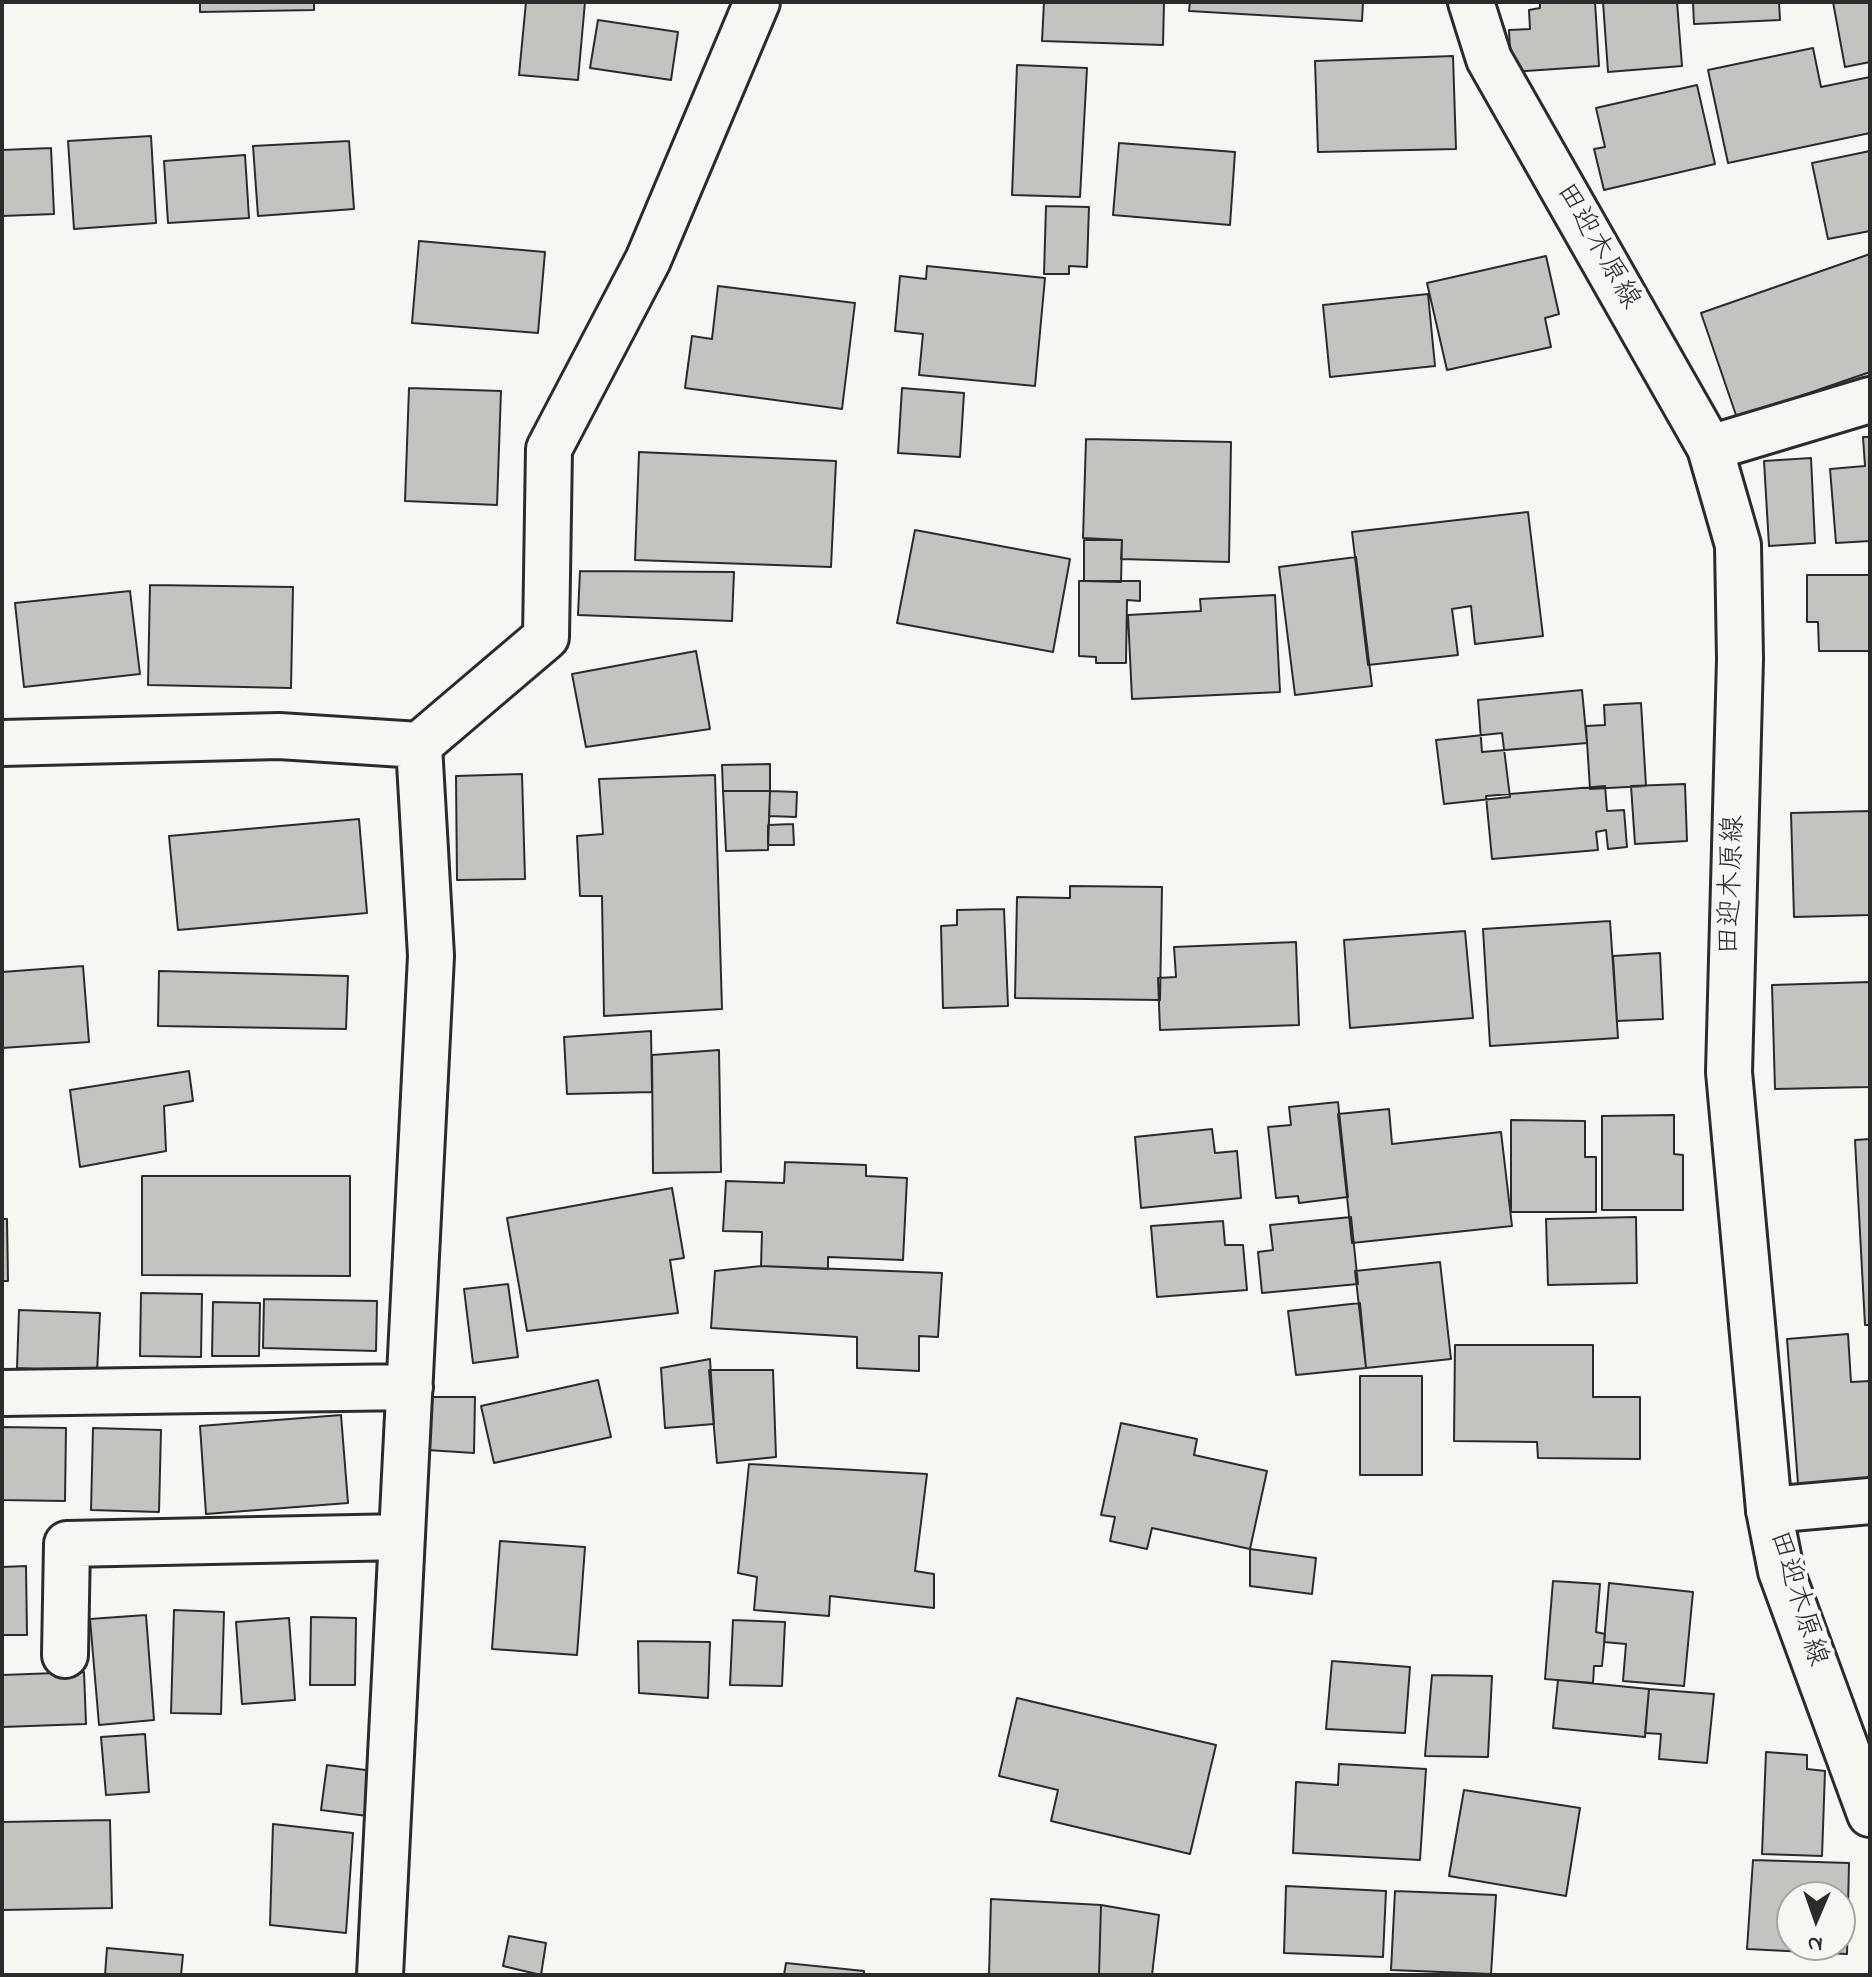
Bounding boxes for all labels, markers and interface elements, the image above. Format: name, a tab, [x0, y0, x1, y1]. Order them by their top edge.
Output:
street label: 田迎木原線	[1546, 178, 1646, 316]
street label: 田迎木原線	[1715, 814, 1753, 956]
street label: 田迎木原線	[1759, 1527, 1833, 1671]
north arrow	[1776, 1881, 1856, 1961]
text: N	[1807, 1927, 1823, 1959]

